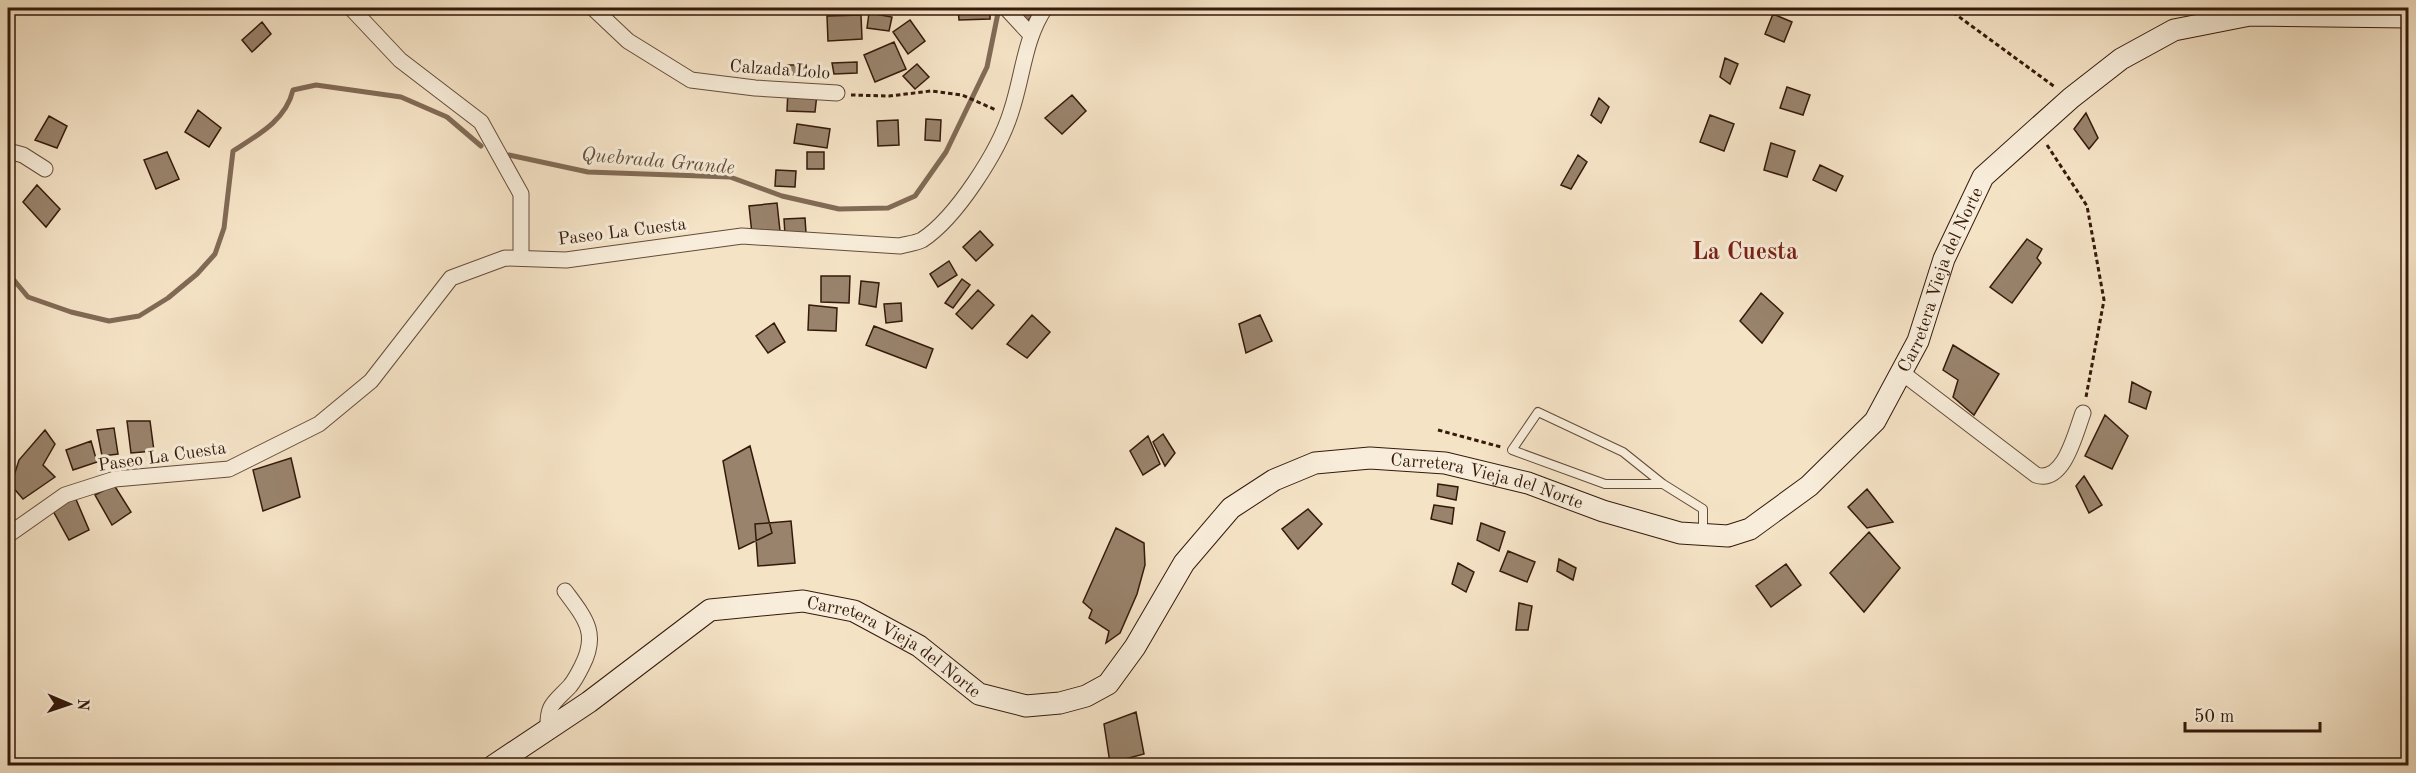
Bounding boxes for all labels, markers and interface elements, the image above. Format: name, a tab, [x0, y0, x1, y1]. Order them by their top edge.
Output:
street label: Calzada Lolo	[729, 58, 831, 82]
water label: Quebrada Grande	[580, 145, 735, 179]
street label: Carretera Vieja del Norte	[1895, 185, 1987, 376]
street label: Paseo La Cuesta	[557, 215, 688, 249]
district label: La Cuesta	[1692, 241, 1798, 265]
street label: Paseo La Cuesta	[97, 439, 228, 475]
street label: Carretera Vieja del Norte	[1390, 451, 1585, 513]
street label: Carretera Vieja del Norte	[805, 594, 984, 702]
north arrow	[39, 674, 99, 734]
scale bar	[2185, 695, 2320, 733]
text: N	[74, 698, 90, 712]
text: 50 m	[2194, 708, 2234, 726]

